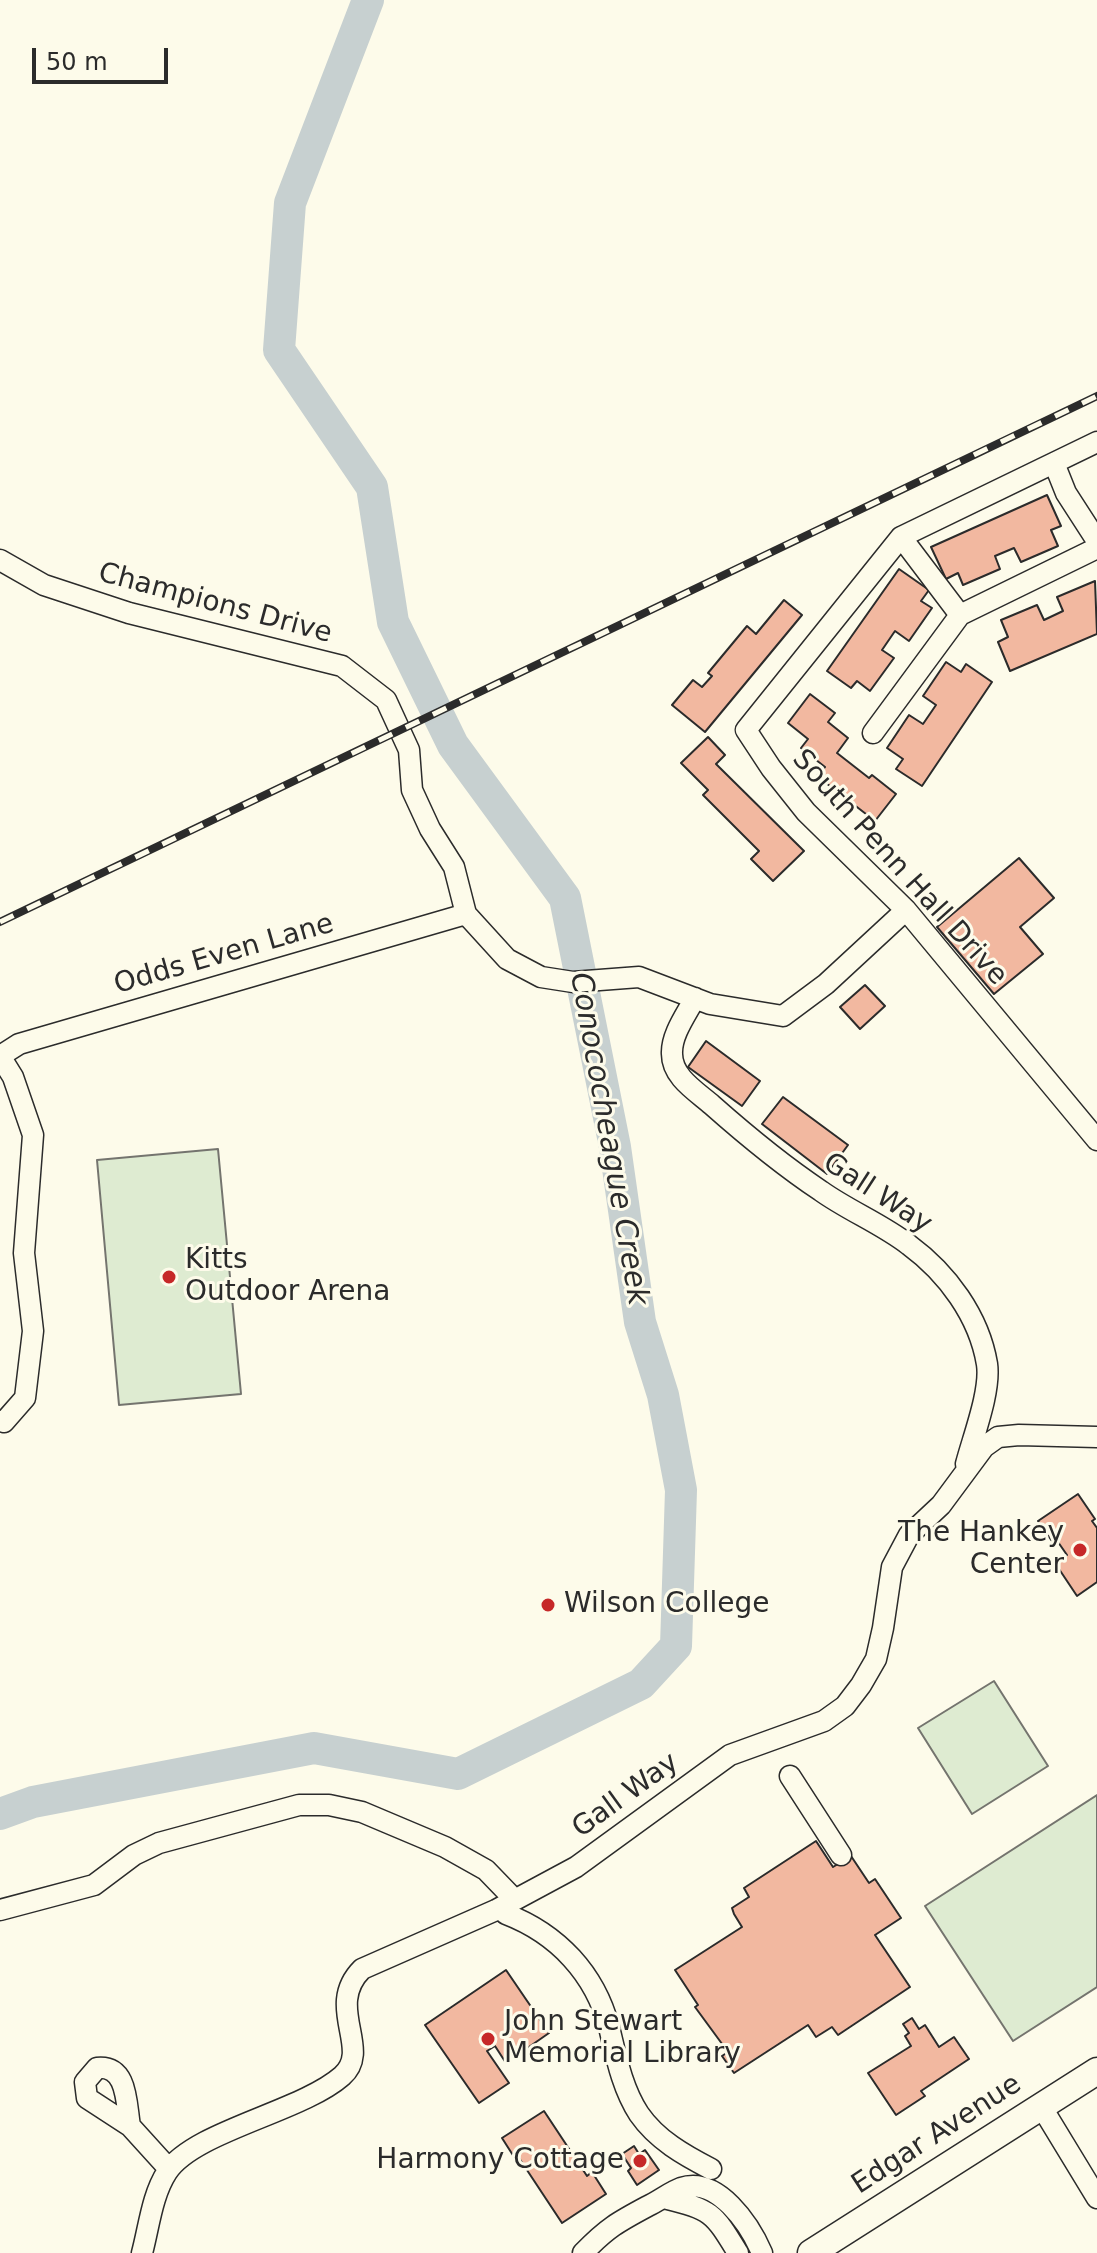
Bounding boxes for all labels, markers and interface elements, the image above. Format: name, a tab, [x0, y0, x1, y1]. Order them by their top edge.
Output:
scale bar	[36, 32, 172, 82]
text: 50 m	[46, 48, 108, 76]
street label: Champions Drive	[95, 557, 335, 651]
street label: South Penn Hall Drive	[784, 743, 1014, 993]
street label: Odds Even Lane	[110, 908, 338, 1002]
water label: Conococheague Creek	[561, 970, 655, 1308]
street label: Gall Way	[816, 1146, 938, 1242]
place label: Kitts Outdoor Arena	[185, 1244, 390, 1310]
marker: Kitts Outdoor Arena	[160, 1268, 178, 1286]
place label: The Hankey Center	[898, 1517, 1064, 1583]
marker: The Hankey Center	[1071, 1541, 1089, 1559]
place label: Wilson College	[564, 1588, 769, 1622]
marker: Wilson College	[539, 1596, 557, 1614]
street label: Gall Way	[566, 1746, 686, 1846]
place label: John Stewart Memorial Library	[504, 2006, 741, 2072]
marker: John Stewart Memorial Library	[479, 2030, 497, 2048]
street label: Edgar Avenue	[846, 2068, 1028, 2202]
place label: Harmony Cottage	[376, 2144, 624, 2178]
marker: Harmony Cottage	[631, 2152, 649, 2170]

